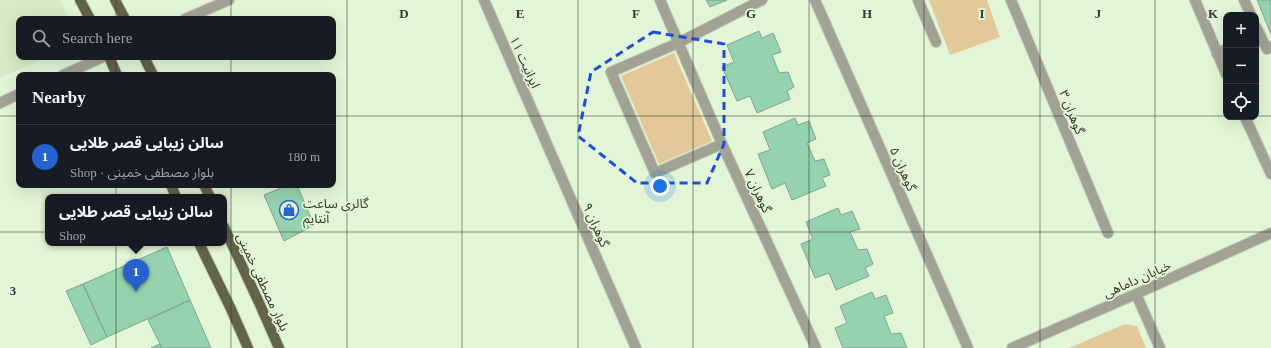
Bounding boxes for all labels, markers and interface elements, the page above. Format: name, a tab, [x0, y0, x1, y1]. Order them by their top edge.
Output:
text: D	[399, 6, 409, 21]
text: E	[516, 6, 524, 21]
text: F	[632, 6, 640, 21]
text: G	[746, 6, 756, 21]
text: H	[862, 6, 872, 21]
text: I	[979, 6, 985, 21]
text: J	[1095, 6, 1102, 21]
text: K	[1208, 6, 1219, 21]
map controls	[1223, 12, 1259, 120]
button: +	[1223, 12, 1259, 48]
search box	[16, 16, 336, 60]
icon: search	[30, 27, 52, 49]
text: Search here	[62, 30, 132, 46]
street label: ایرانیت ۱۱	[507, 34, 543, 90]
button: −	[1223, 48, 1259, 84]
button: locate	[1223, 84, 1259, 120]
text: Nearby	[32, 88, 86, 107]
street label: گوهران ۳	[1055, 88, 1088, 137]
text: سالن زیبایی قصر طلایی	[70, 135, 224, 151]
street label: گوهران ۵	[886, 145, 920, 194]
text: 1	[42, 149, 48, 164]
text: 180 m	[287, 149, 320, 164]
text: Shop · بلوار مصطفی خمینی	[70, 165, 214, 180]
street label: گوهران ۷	[740, 167, 775, 216]
your location	[650, 176, 670, 196]
popup	[45, 194, 227, 246]
place label: گالری ساعت آنتایم	[303, 196, 369, 229]
shop icon: گالری ساعت آنتایم	[278, 199, 300, 221]
street label: گوهران ۹	[579, 201, 613, 250]
text: سالن زیبایی قصر طلایی	[59, 204, 213, 220]
text: Shop	[59, 228, 86, 243]
street label: بلوار مصطفی خمینی	[233, 231, 292, 334]
street label: خیابان داماهی	[1101, 257, 1174, 302]
pin: 1	[123, 259, 149, 292]
text: 3	[10, 283, 17, 298]

